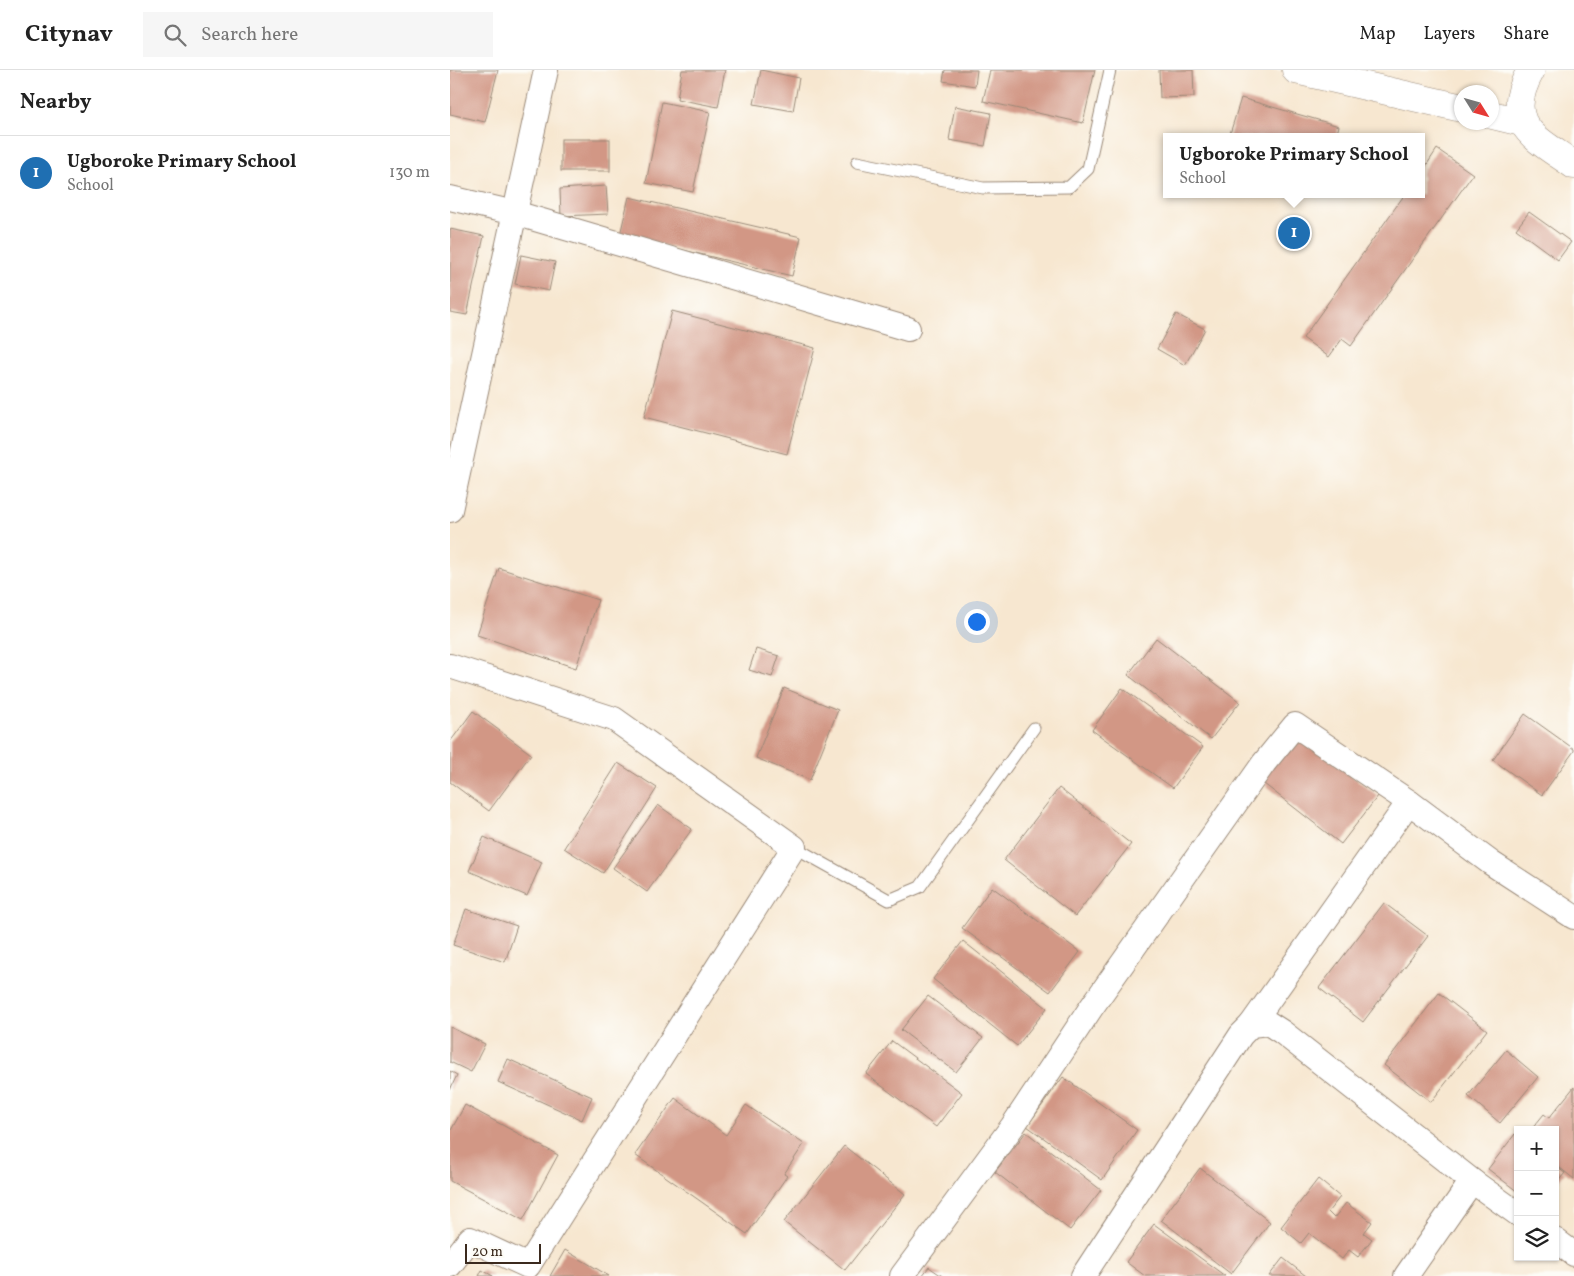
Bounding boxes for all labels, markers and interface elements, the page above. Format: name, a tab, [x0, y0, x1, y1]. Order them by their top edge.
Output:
search box	[143, 12, 493, 57]
text: Citynav	[25, 18, 113, 52]
icon: search	[161, 21, 189, 49]
text: Search here	[201, 22, 298, 48]
text: Map	[1359, 22, 1395, 47]
text: Layers	[1423, 22, 1475, 47]
text: Share	[1503, 22, 1549, 47]
north arrow	[1454, 85, 1499, 130]
text: Nearby	[20, 88, 91, 117]
popup	[1163, 133, 1425, 198]
text: Ugboroke Primary School	[1179, 142, 1409, 168]
text: Ugboroke Primary School	[67, 149, 296, 175]
text: 1	[33, 162, 39, 184]
text: 130 m	[389, 162, 430, 184]
text: School	[1179, 168, 1226, 190]
text: School	[67, 175, 114, 197]
pin: 1	[1278, 214, 1310, 252]
your location	[964, 609, 990, 635]
map controls	[1514, 1126, 1559, 1261]
button: +	[1514, 1126, 1559, 1171]
button: −	[1514, 1171, 1559, 1216]
button: layers	[1514, 1216, 1559, 1261]
scale bar	[465, 1241, 541, 1264]
text: 20 m	[472, 1243, 503, 1262]

